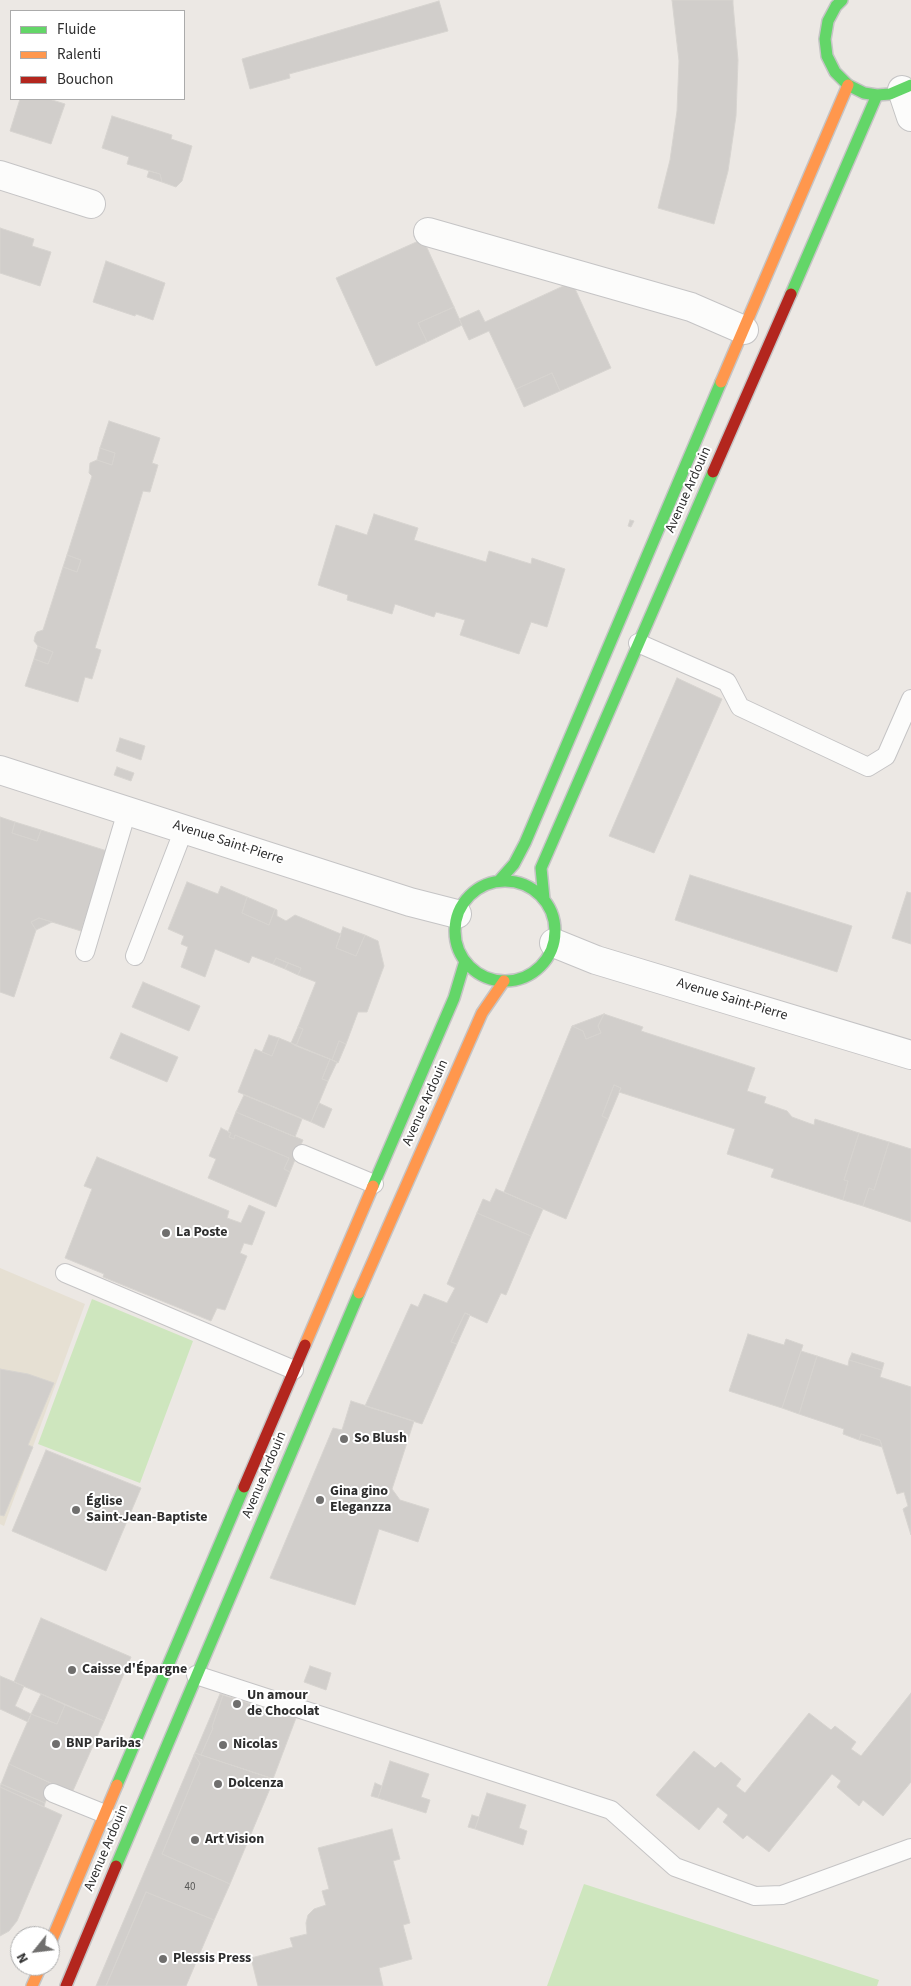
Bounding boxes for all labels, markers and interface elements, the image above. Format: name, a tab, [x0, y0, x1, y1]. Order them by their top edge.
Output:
legend	[10, 10, 185, 100]
text: Fluide	[57, 19, 96, 40]
text: Ralenti	[57, 44, 101, 65]
text: Bouchon	[57, 69, 113, 90]
street label: Avenue Ardouin	[663, 444, 715, 536]
street label: Avenue Saint-Pierre	[171, 817, 285, 869]
street label: Avenue Saint-Pierre	[674, 975, 790, 1025]
street label: Avenue Ardouin	[400, 1057, 452, 1149]
place label: La Poste	[176, 1225, 227, 1241]
marker: La Poste	[160, 1227, 172, 1239]
street label: Avenue Ardouin	[239, 1429, 291, 1521]
place label: So Blush	[354, 1431, 407, 1447]
marker: So Blush	[338, 1433, 350, 1445]
place label: Gina gino Eleganzza	[330, 1484, 391, 1516]
place label: Église Saint-Jean-Baptiste	[86, 1494, 208, 1526]
marker: Gina gino Eleganzza	[314, 1494, 326, 1506]
marker: Église Saint-Jean-Baptiste	[70, 1504, 82, 1516]
place label: Caisse d'Épargne	[82, 1662, 187, 1678]
marker: Caisse d'Épargne	[66, 1664, 78, 1676]
place label: Un amour de Chocolat	[247, 1688, 319, 1720]
marker: Un amour de Chocolat	[231, 1698, 243, 1710]
place label: BNP Paribas	[66, 1736, 141, 1752]
place label: Nicolas	[233, 1737, 278, 1753]
marker: BNP Paribas	[50, 1738, 62, 1750]
marker: Nicolas	[217, 1739, 229, 1751]
place label: Dolcenza	[228, 1776, 284, 1792]
marker: Dolcenza	[212, 1778, 224, 1790]
street label: Avenue Ardouin	[81, 1802, 133, 1894]
place label: Art Vision	[205, 1832, 264, 1848]
marker: Art Vision	[189, 1834, 201, 1846]
house number: 40	[185, 1881, 195, 1895]
north arrow	[10, 1926, 60, 1976]
text: N	[12, 1949, 34, 1967]
place label: Plessis Press	[173, 1951, 251, 1967]
marker: Plessis Press	[157, 1953, 169, 1965]

